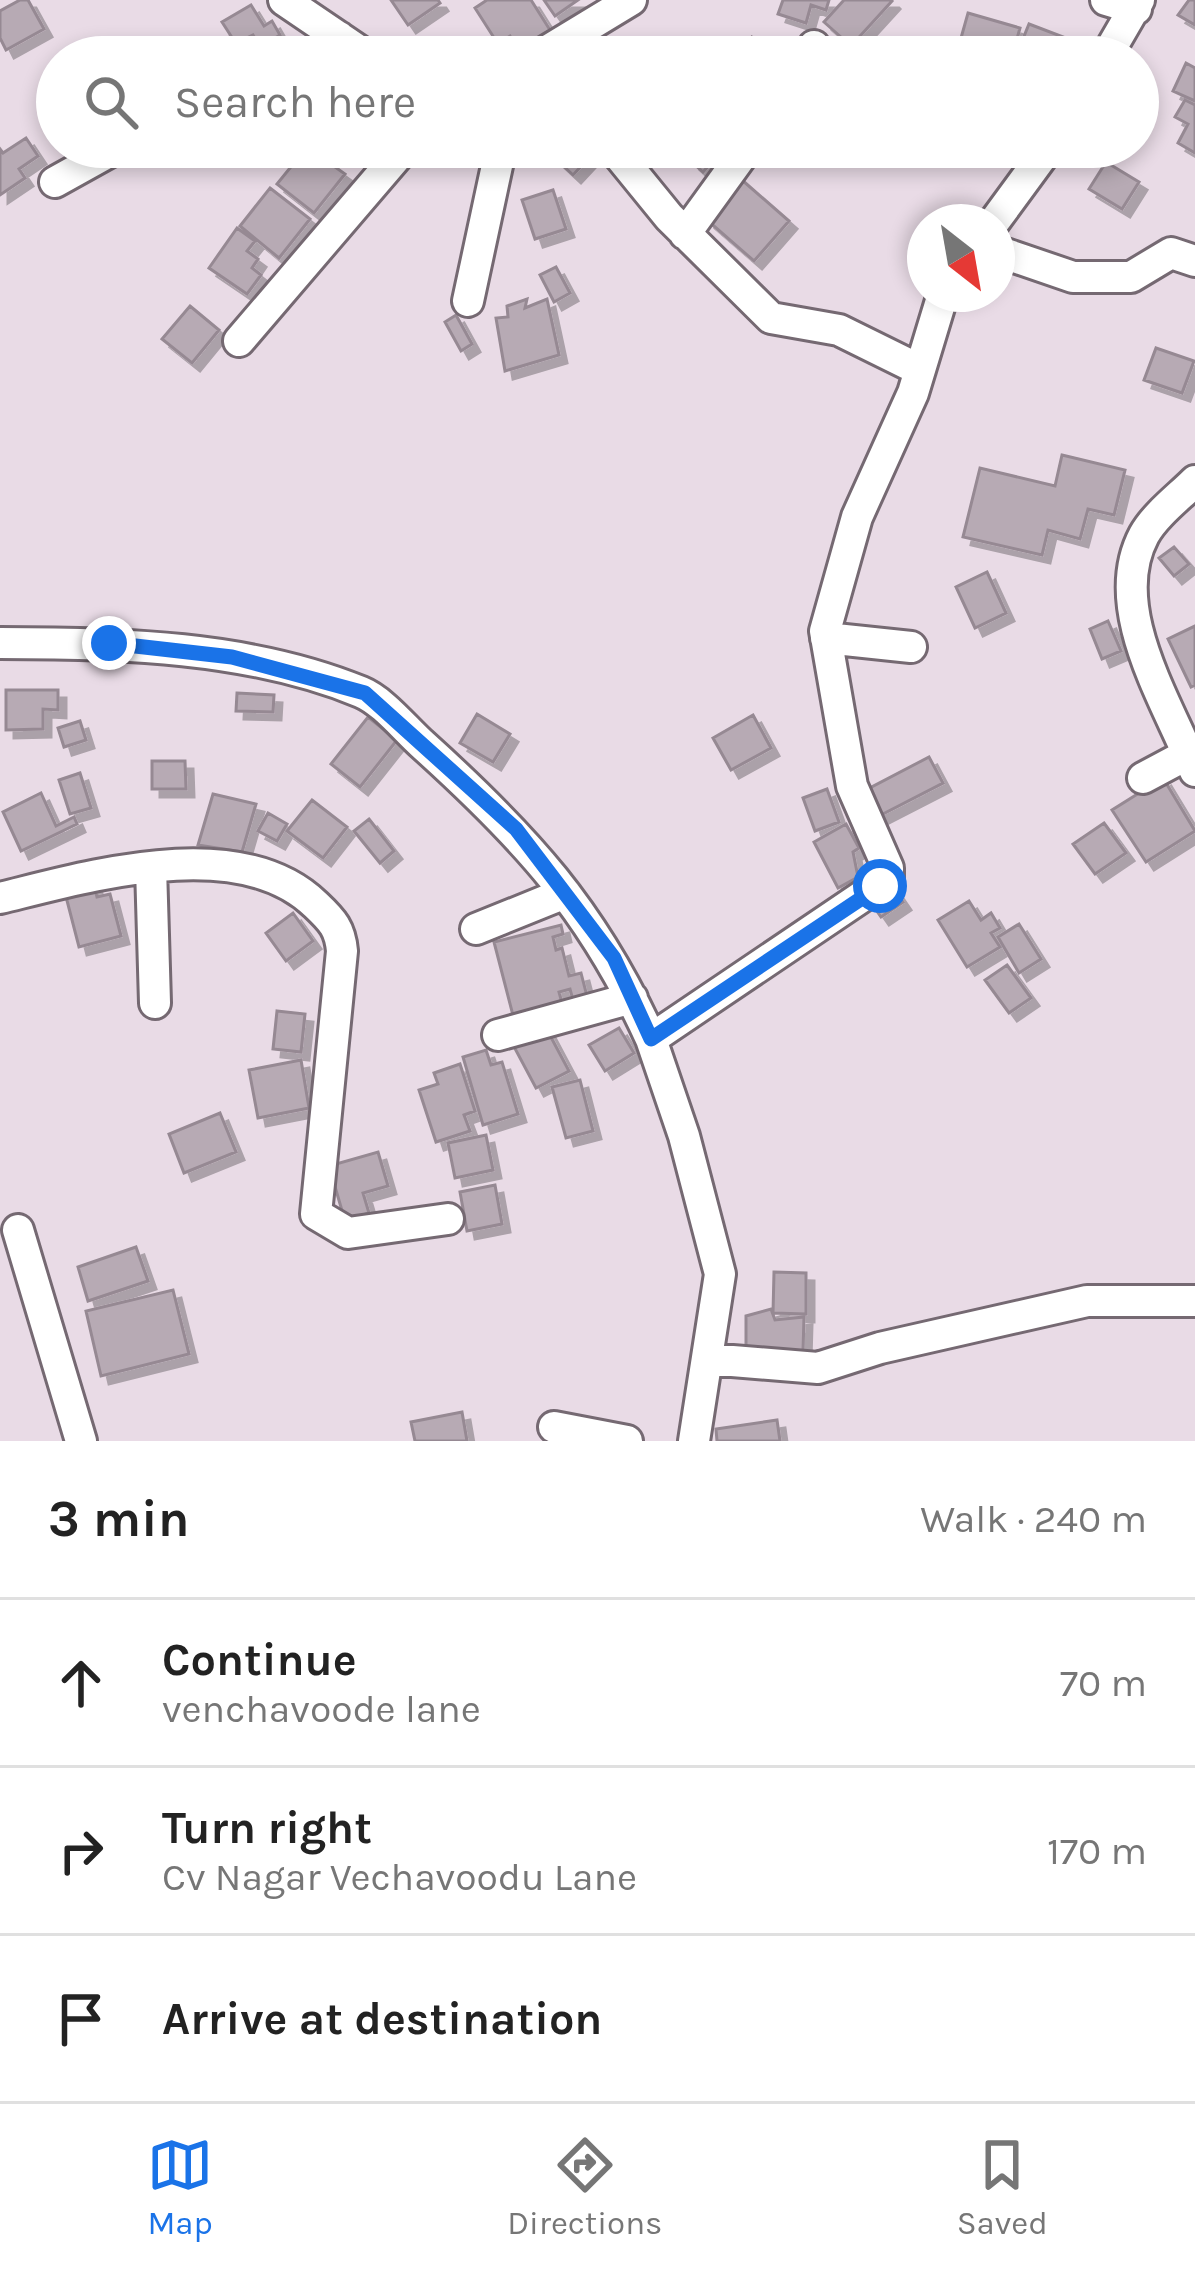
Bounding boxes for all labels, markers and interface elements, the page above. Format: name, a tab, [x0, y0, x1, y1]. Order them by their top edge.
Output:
search box	[36, 36, 1159, 168]
icon: search	[78, 69, 144, 135]
text: Search here	[174, 76, 416, 128]
north arrow	[907, 204, 1015, 312]
route end	[82, 616, 136, 670]
route start	[853, 859, 907, 913]
text: 3 min	[48, 1489, 190, 1549]
text: Walk · 240 m	[920, 1496, 1147, 1542]
text: Continue	[162, 1634, 357, 1686]
icon: ahead	[48, 1650, 114, 1716]
text: 70 m	[1060, 1660, 1147, 1706]
text: venchavoode lane	[162, 1686, 481, 1732]
text: Turn right	[162, 1802, 372, 1854]
icon: right	[48, 1818, 114, 1884]
text: 170 m	[1047, 1828, 1147, 1874]
text: Cv Nagar Vechavoodu Lane	[162, 1854, 637, 1900]
icon: arrive	[48, 1986, 114, 2052]
text: Arrive at destination	[162, 1993, 602, 2045]
tab: Map	[147, 2132, 213, 2242]
tab: Directions	[507, 2132, 662, 2242]
tab: Saved	[957, 2132, 1048, 2242]

